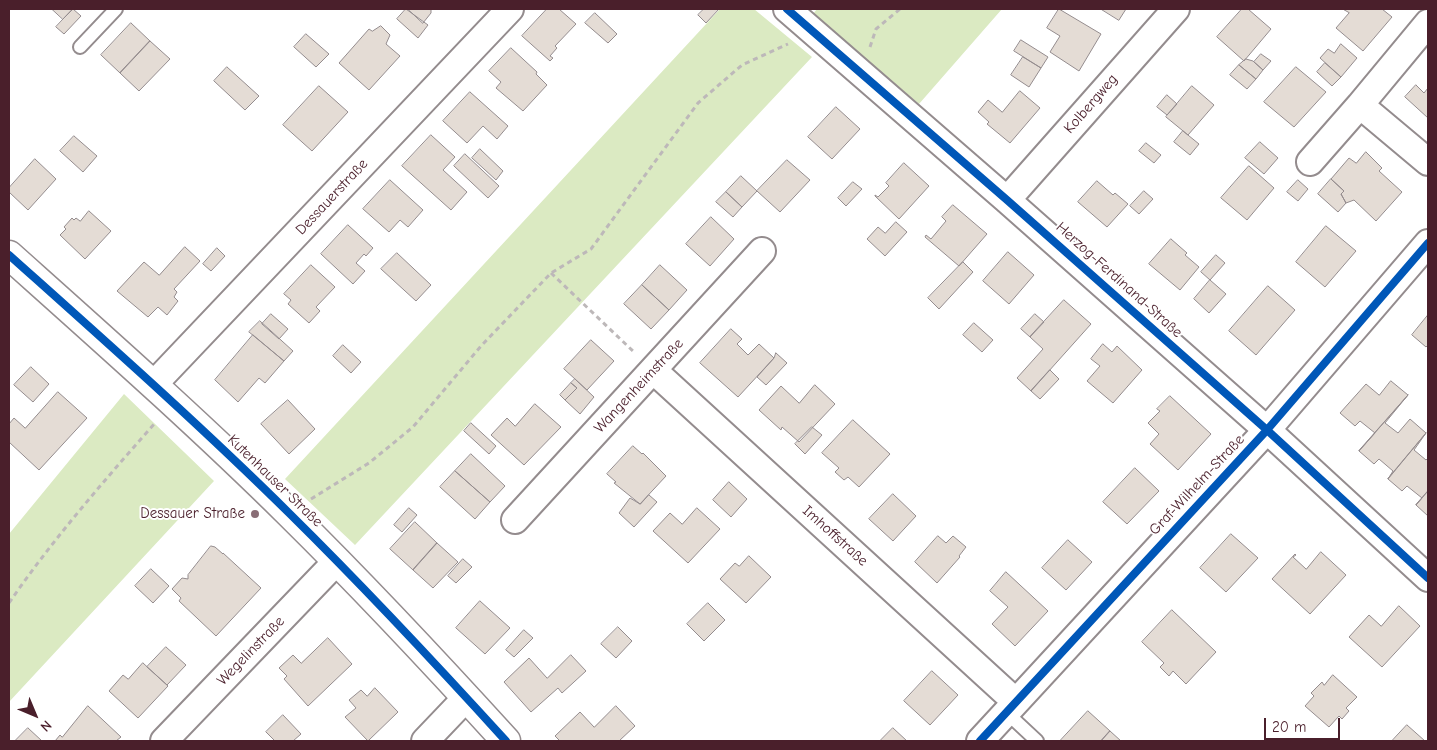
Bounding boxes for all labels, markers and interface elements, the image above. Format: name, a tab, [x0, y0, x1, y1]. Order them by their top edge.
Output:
street label: Kolbergweg	[1060, 71, 1122, 137]
street label: Dessauerstraße	[292, 155, 372, 239]
street label: Herzog-Ferdinand-Straße	[1052, 218, 1186, 342]
street label: Wangenheimstraße	[591, 335, 687, 437]
street label: Kutenhauser Straße	[224, 431, 326, 531]
street label: Graf-Wilhelm-Straße	[1146, 431, 1248, 539]
street label: Imhoffstraße	[799, 502, 871, 570]
place label: Dessauer Straße	[140, 505, 245, 523]
marker: Dessauer Straße	[249, 508, 261, 520]
street label: Wegelinstraße	[214, 613, 288, 689]
north arrow	[10, 690, 60, 740]
scale bar	[1267, 708, 1343, 740]
text: N	[37, 717, 55, 735]
text: 20 m	[1272, 718, 1306, 736]

